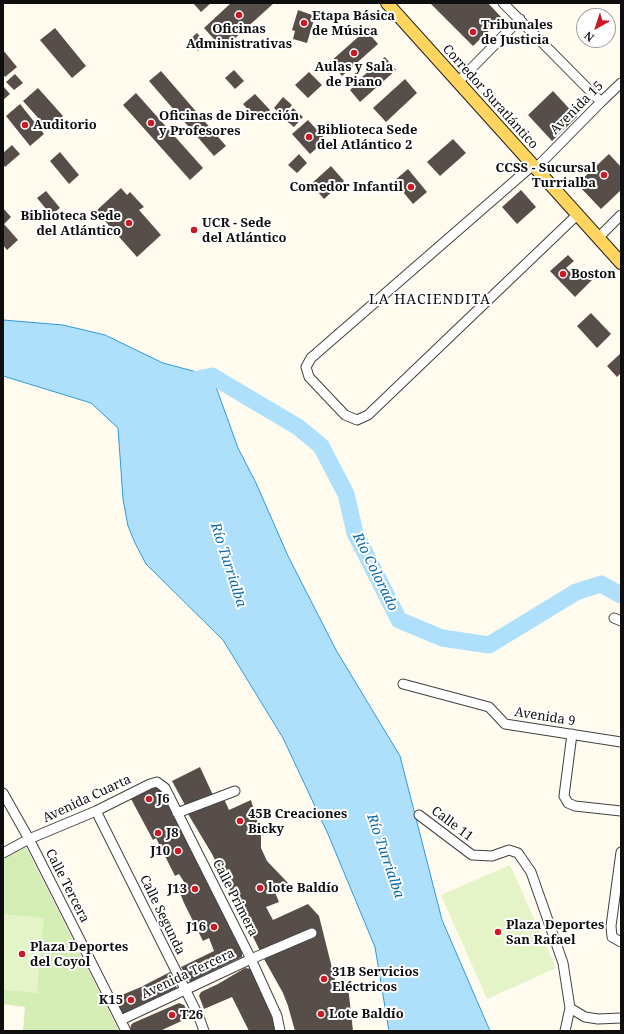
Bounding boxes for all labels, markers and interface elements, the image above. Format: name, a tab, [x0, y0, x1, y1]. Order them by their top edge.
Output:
place label: Etapa Básica de Música	[312, 8, 395, 39]
north arrow	[576, 8, 616, 48]
marker: Oficinas Administrativas	[234, 10, 244, 20]
place label: Tribunales de Justicia	[481, 17, 553, 48]
marker: Etapa Básica de Música	[299, 18, 309, 28]
place label: Oficinas Administrativas	[186, 21, 292, 52]
marker: Tribunales de Justicia	[468, 27, 478, 37]
text: N	[581, 28, 597, 45]
street label: Corredor Suratlántico	[439, 42, 541, 152]
marker: Aulas y Sala de Piano	[349, 48, 359, 58]
place label: Aulas y Sala de Piano	[315, 59, 393, 90]
street label: Avenida 15	[547, 78, 607, 138]
place label: Oficinas de Dirección y Profesores	[159, 108, 299, 139]
place label: Auditorio	[33, 117, 97, 133]
marker: Oficinas de Dirección y Profesores	[146, 118, 156, 128]
marker: Auditorio	[20, 120, 30, 130]
place label: Biblioteca Sede del Atlántico 2	[317, 122, 417, 153]
marker: Biblioteca Sede del Atlántico 2	[304, 132, 314, 142]
place label: CCSS - Sucursal Turrialba	[496, 160, 596, 191]
marker: CCSS - Sucursal Turrialba	[599, 170, 609, 180]
place label: Comedor Infantil	[289, 179, 403, 195]
marker: Comedor Infantil	[406, 182, 416, 192]
place label: Biblioteca Sede del Atlántico	[21, 208, 121, 239]
place label: UCR - Sede del Atlántico	[202, 215, 287, 246]
marker: Biblioteca Sede del Atlántico	[124, 218, 134, 228]
marker: UCR - Sede del Atlántico	[189, 225, 199, 235]
place label: Boston	[571, 266, 616, 282]
marker: Boston	[558, 269, 568, 279]
district label: LA HACIENDITA	[369, 292, 491, 308]
water label: Río Turrialba	[206, 521, 250, 609]
water label: Río Colorado	[349, 530, 401, 614]
street label: Avenida 9	[513, 704, 577, 730]
street label: Avenida Cuarta	[40, 772, 134, 826]
place label: J6	[157, 791, 169, 807]
marker: J6	[144, 794, 154, 804]
street label: Calle 11	[428, 803, 476, 845]
place label: 45B Creaciones Bicky	[248, 806, 347, 837]
water label: Río Turrialba	[363, 812, 407, 900]
marker: 45B Creaciones Bicky	[235, 816, 245, 826]
place label: J8	[166, 825, 178, 841]
marker: J8	[153, 828, 163, 838]
place label: J10	[150, 843, 170, 859]
marker: J10	[173, 846, 183, 856]
street label: Calle Tercera	[42, 847, 92, 925]
street label: Calle Primera	[209, 857, 261, 939]
street label: Calle Segunda	[136, 873, 188, 957]
place label: lote Baldío	[268, 880, 339, 896]
place label: J13	[167, 881, 187, 897]
marker: lote Baldío	[255, 883, 265, 893]
marker: J13	[190, 884, 200, 894]
place label: Plaza Deportes San Rafael	[506, 917, 604, 948]
place label: J16	[186, 919, 206, 935]
marker: J16	[209, 922, 219, 932]
marker: Plaza Deportes San Rafael	[493, 927, 503, 937]
place label: Plaza Deportes del Coyol	[30, 939, 128, 970]
street label: Avenida Tercera	[139, 946, 237, 1002]
marker: Plaza Deportes del Coyol	[17, 949, 27, 959]
place label: 31B Servicios Eléctricos	[332, 964, 419, 995]
marker: 31B Servicios Eléctricos	[319, 974, 329, 984]
place label: K15	[99, 992, 123, 1008]
marker: K15	[126, 995, 136, 1005]
place label: Lote Baldío	[329, 1006, 404, 1022]
place label: T26	[180, 1007, 203, 1023]
marker: Lote Baldío	[316, 1009, 326, 1019]
marker: T26	[167, 1010, 177, 1020]

